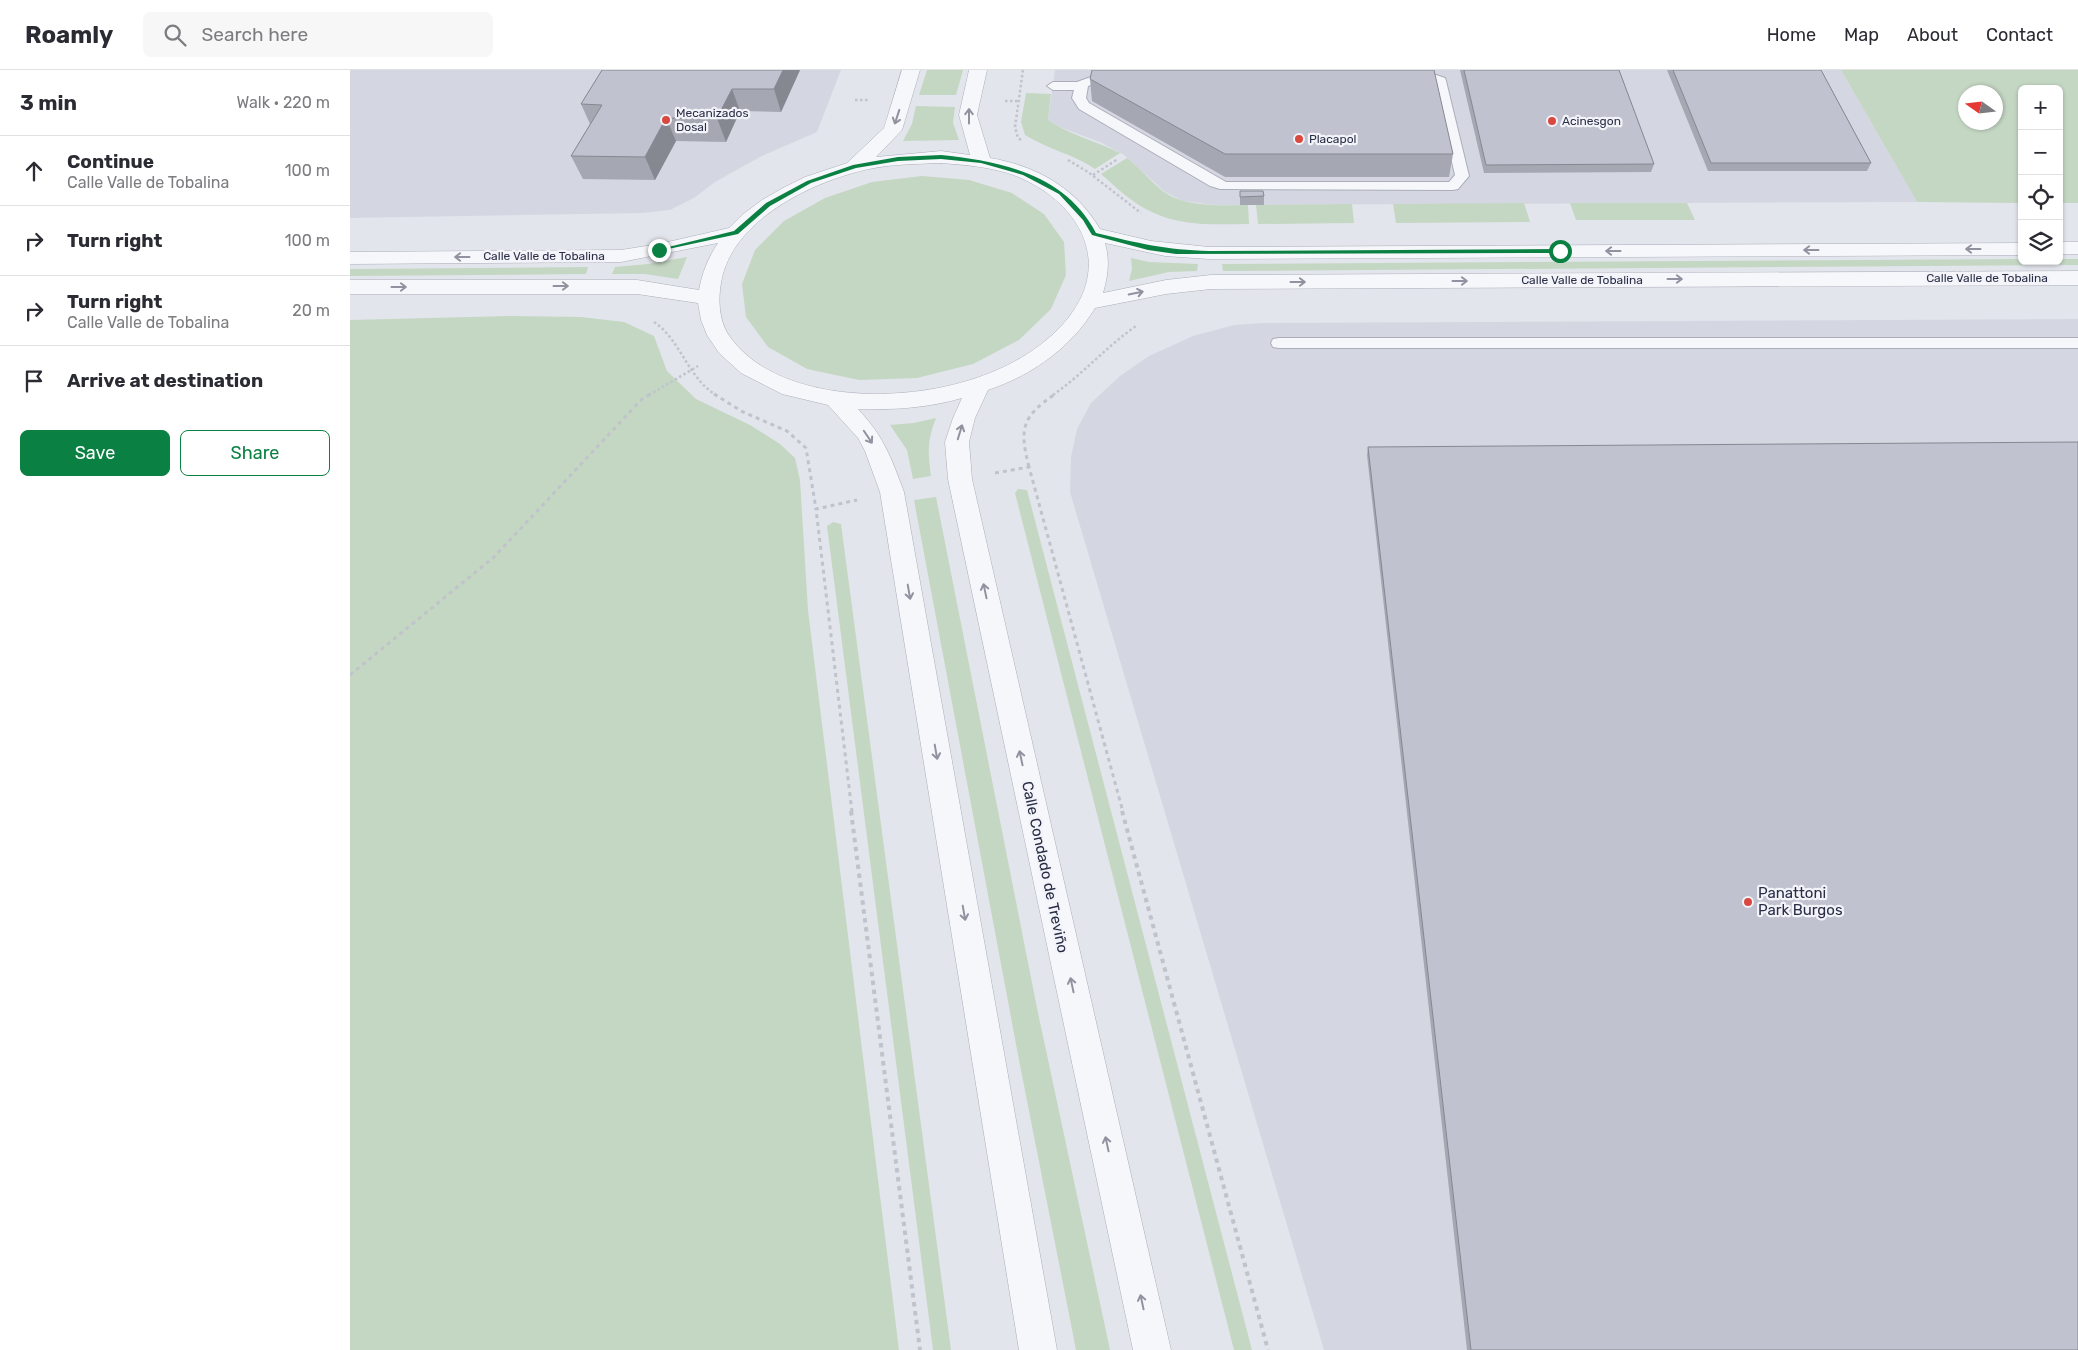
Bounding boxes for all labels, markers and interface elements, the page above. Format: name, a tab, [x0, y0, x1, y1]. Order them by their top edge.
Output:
search box	[143, 12, 493, 57]
text: Roamly	[25, 21, 113, 49]
icon: search	[161, 21, 189, 49]
text: Search here	[201, 23, 308, 46]
text: Home	[1767, 24, 1816, 46]
text: Map	[1844, 24, 1879, 46]
text: About	[1907, 24, 1958, 46]
text: Contact	[1986, 24, 2053, 46]
north arrow	[1958, 85, 2003, 130]
map controls	[2018, 85, 2063, 265]
button: +	[2018, 85, 2063, 130]
text: 3 min	[20, 90, 77, 115]
text: Walk · 220 m	[237, 93, 330, 112]
place label: Mecanizados Dosal	[676, 106, 749, 134]
one-way arrow	[892, 108, 901, 124]
one-way arrow	[964, 108, 974, 124]
marker: Mecanizados Dosal	[660, 114, 672, 126]
place label: Acinesgon	[1562, 114, 1621, 128]
marker: Acinesgon	[1546, 115, 1558, 127]
button: −	[2018, 130, 2063, 175]
place label: Placapol	[1309, 132, 1357, 146]
marker: Placapol	[1293, 133, 1305, 145]
text: Continue	[67, 150, 154, 173]
icon: ahead	[20, 157, 48, 185]
text: 100 m	[285, 161, 330, 180]
text: Calle Valle de Tobalina	[67, 173, 229, 192]
button: locate	[2018, 175, 2063, 220]
button: layers	[2018, 220, 2063, 265]
icon: right	[20, 227, 48, 255]
text: Turn right	[67, 229, 162, 252]
text: 100 m	[285, 231, 330, 250]
route end	[648, 239, 671, 262]
route start	[1549, 240, 1572, 263]
one-way arrow	[1965, 244, 1982, 254]
one-way arrow	[1803, 245, 1819, 255]
one-way arrow	[1605, 246, 1622, 256]
street label: Calle Valle de Tobalina	[483, 249, 605, 263]
one-way arrow	[454, 252, 470, 262]
street label: Calle Valle de Tobalina	[1926, 271, 2048, 285]
street label: Calle Valle de Tobalina	[1521, 273, 1643, 287]
one-way arrow	[1667, 274, 1683, 284]
one-way arrow	[1452, 276, 1468, 286]
one-way arrow	[1290, 277, 1306, 287]
one-way arrow	[552, 281, 569, 291]
one-way arrow	[390, 282, 406, 292]
one-way arrow	[1128, 288, 1144, 297]
text: Turn right	[67, 290, 162, 313]
icon: right	[20, 297, 48, 325]
text: 20 m	[292, 301, 330, 320]
text: Calle Valle de Tobalina	[67, 313, 229, 332]
icon: arrive	[20, 367, 48, 395]
text: Arrive at destination	[67, 369, 263, 392]
one-way arrow	[956, 425, 965, 440]
one-way arrow	[863, 429, 873, 443]
button: Save	[20, 430, 170, 476]
button: Share	[180, 430, 330, 476]
one-way arrow	[905, 584, 915, 600]
one-way arrow	[980, 584, 989, 600]
one-way arrow	[932, 744, 942, 760]
one-way arrow	[1016, 750, 1026, 766]
street label: Calle Condado de Treviño	[1018, 779, 1072, 955]
place label: Panattoni Park Burgos	[1758, 884, 1843, 919]
marker: Panattoni Park Burgos	[1742, 896, 1754, 908]
one-way arrow	[959, 904, 969, 920]
one-way arrow	[1066, 977, 1076, 993]
one-way arrow	[1101, 1136, 1111, 1152]
one-way arrow	[1136, 1295, 1146, 1311]

